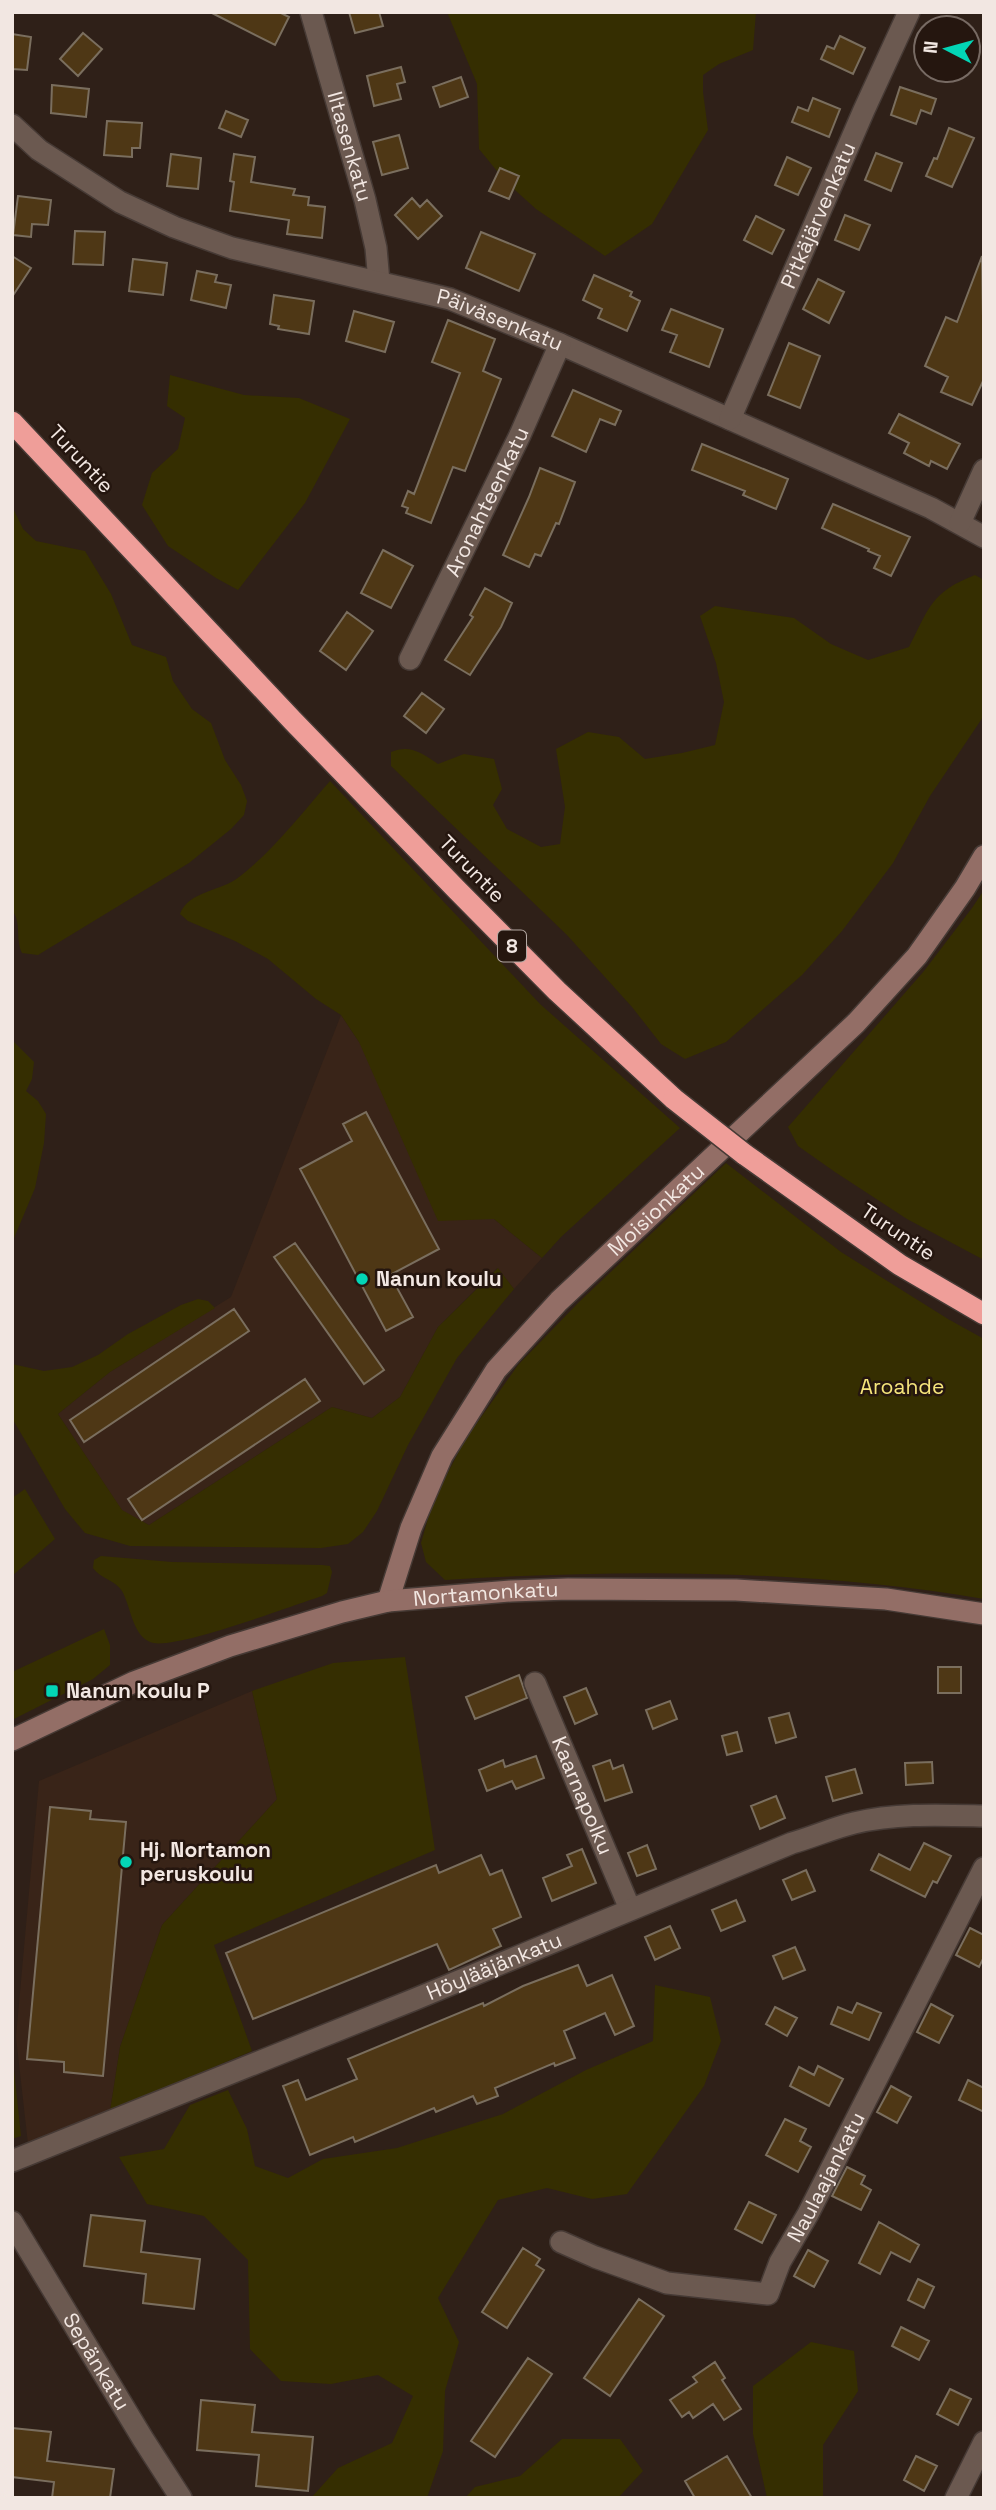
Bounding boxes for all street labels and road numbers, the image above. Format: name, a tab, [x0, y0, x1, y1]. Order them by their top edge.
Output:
street label: Iltasenkatu	[322, 88, 379, 205]
street label: Pitkäjärvenkatu	[774, 138, 861, 293]
street label: Päiväsenkatu	[434, 282, 567, 357]
street label: Turuntie	[43, 419, 120, 499]
street label: Aronahteenkatu	[439, 423, 535, 581]
street label: Turuntie	[433, 829, 511, 908]
road number: 8	[498, 930, 526, 962]
street label: Moisionkatu	[602, 1158, 710, 1262]
street label: Turuntie	[856, 1197, 941, 1266]
street label: Nortamonkatu	[412, 1575, 559, 1612]
street label: Kaarnapolku	[546, 1732, 620, 1858]
street label: Höylääjänkatu	[422, 1926, 566, 2006]
street label: Naulaajankatu	[780, 2107, 871, 2247]
street label: Sepänkatu	[57, 2308, 136, 2415]

